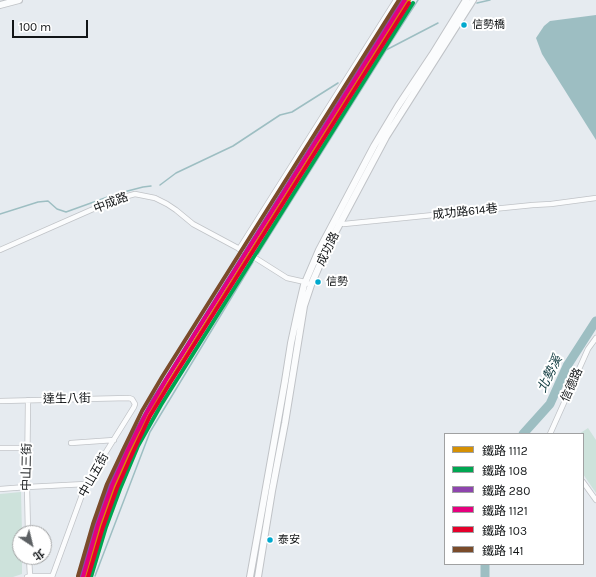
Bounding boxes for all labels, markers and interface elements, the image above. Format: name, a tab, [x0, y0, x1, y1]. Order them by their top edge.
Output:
scale bar	[14, 12, 90, 38]
place label: 信勢橋	[472, 18, 505, 32]
text: 100 m	[19, 20, 51, 34]
marker: 信勢橋	[459, 20, 469, 30]
street label: 中成路	[92, 190, 130, 216]
street label: 成功路614巷	[432, 201, 498, 223]
street label: 成功路	[314, 230, 342, 268]
place label: 信勢	[326, 275, 348, 289]
marker: 信勢	[313, 277, 323, 287]
water label: 北勢溪	[534, 353, 566, 395]
street label: 信德路	[558, 366, 586, 404]
street label: 達生八街	[43, 391, 91, 407]
legend	[444, 433, 584, 565]
street label: 中山三街	[19, 443, 35, 491]
text: 鐵路 1112	[482, 444, 528, 458]
street label: 中山五街	[76, 451, 112, 499]
text: 鐵路 108	[482, 464, 527, 478]
text: 鐵路 280	[482, 484, 530, 498]
text: 鐵路 1121	[482, 504, 528, 518]
text: 鐵路 103	[482, 524, 527, 538]
north arrow	[12, 525, 52, 565]
place label: 泰安	[278, 533, 300, 547]
marker: 泰安	[265, 535, 275, 545]
text: 鐵路 141	[482, 544, 523, 558]
text: 北	[30, 546, 47, 563]

